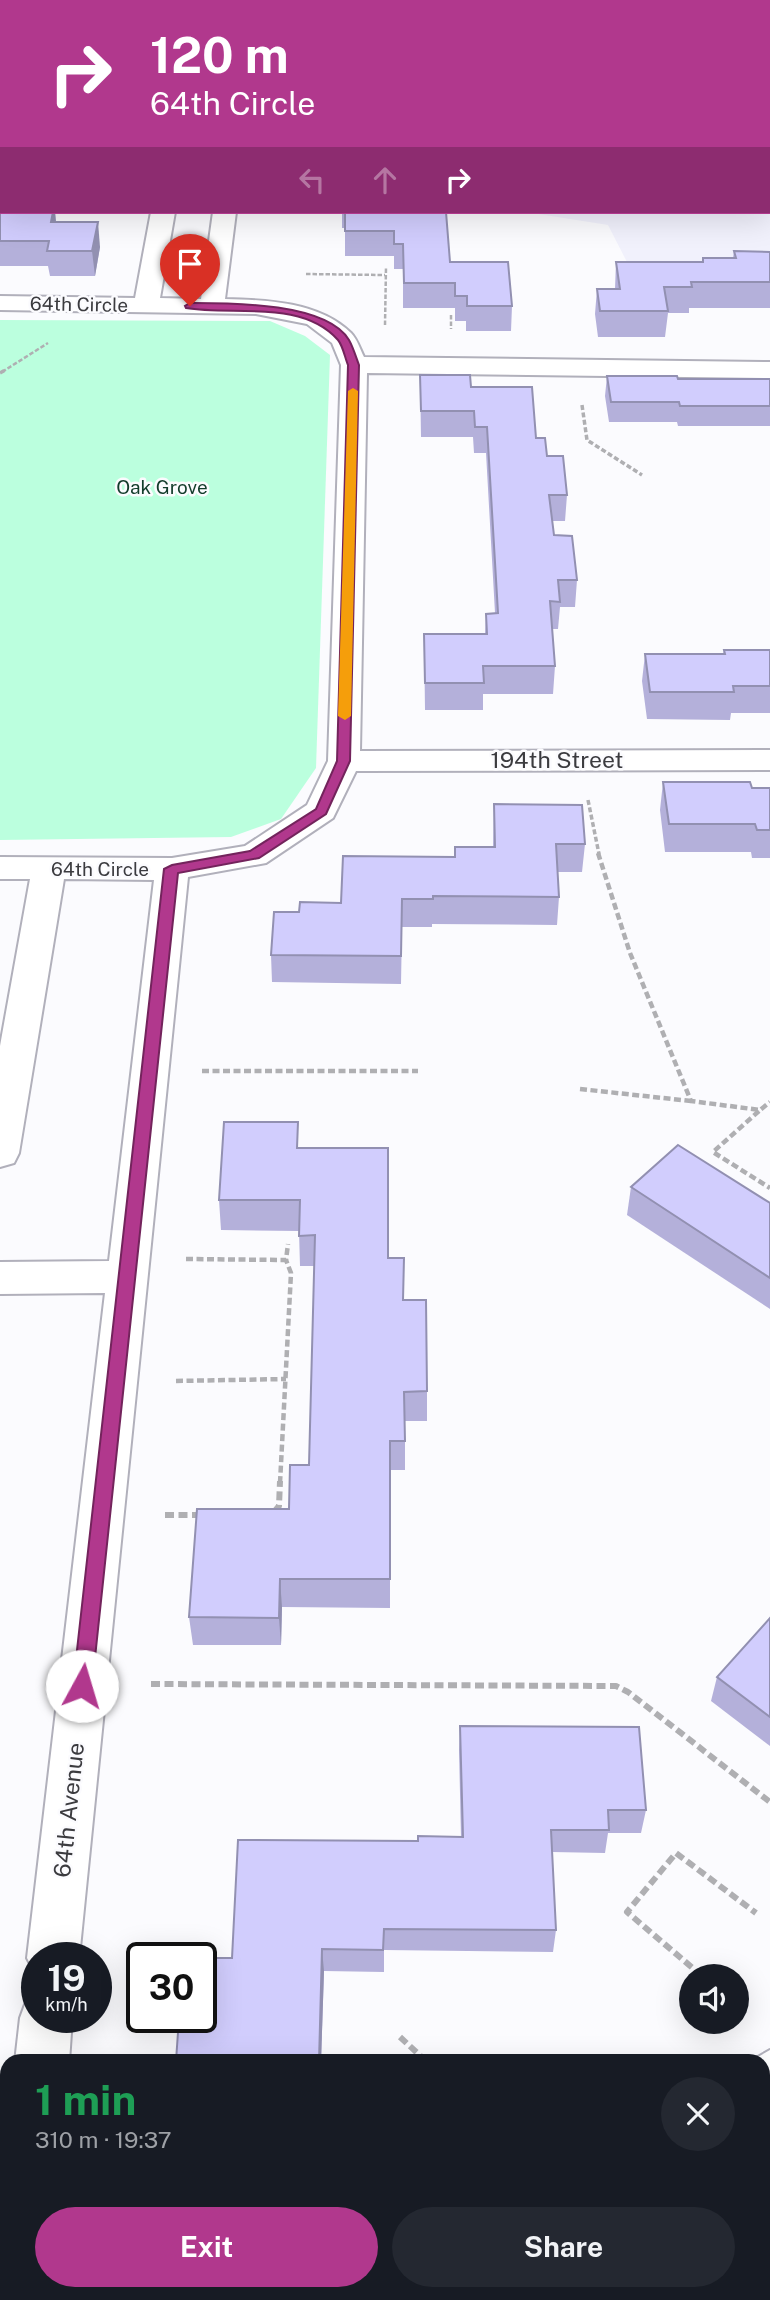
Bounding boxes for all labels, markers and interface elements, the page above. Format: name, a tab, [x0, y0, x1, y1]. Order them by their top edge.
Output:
text: 120 m	[150, 26, 289, 84]
icon: right	[35, 28, 126, 119]
text: 64th Circle	[150, 85, 315, 122]
icon: left	[293, 161, 331, 199]
icon: ahead	[366, 161, 404, 199]
icon: right	[439, 161, 477, 199]
pin	[160, 234, 220, 306]
icon: arrive	[171, 245, 209, 283]
street label: 64th Circle	[30, 292, 128, 316]
park label: Oak Grove	[116, 476, 208, 498]
street label: 194th Street	[490, 746, 624, 773]
street label: 64th Circle	[51, 858, 149, 880]
position arrow	[45, 1649, 119, 1723]
street label: 64th Avenue	[48, 1741, 89, 1879]
speed limit sign: 30	[126, 1942, 217, 2033]
text: 19	[47, 1958, 86, 1999]
map controls	[679, 1964, 749, 2034]
button: sound	[679, 1964, 749, 2034]
text: km/h	[45, 1994, 88, 2015]
text: 1 min	[35, 2075, 136, 2124]
button: close	[661, 2077, 735, 2151]
text: 310 m · 19:37	[35, 2126, 172, 2153]
button: Exit	[35, 2207, 378, 2287]
button: Share	[392, 2207, 735, 2287]

